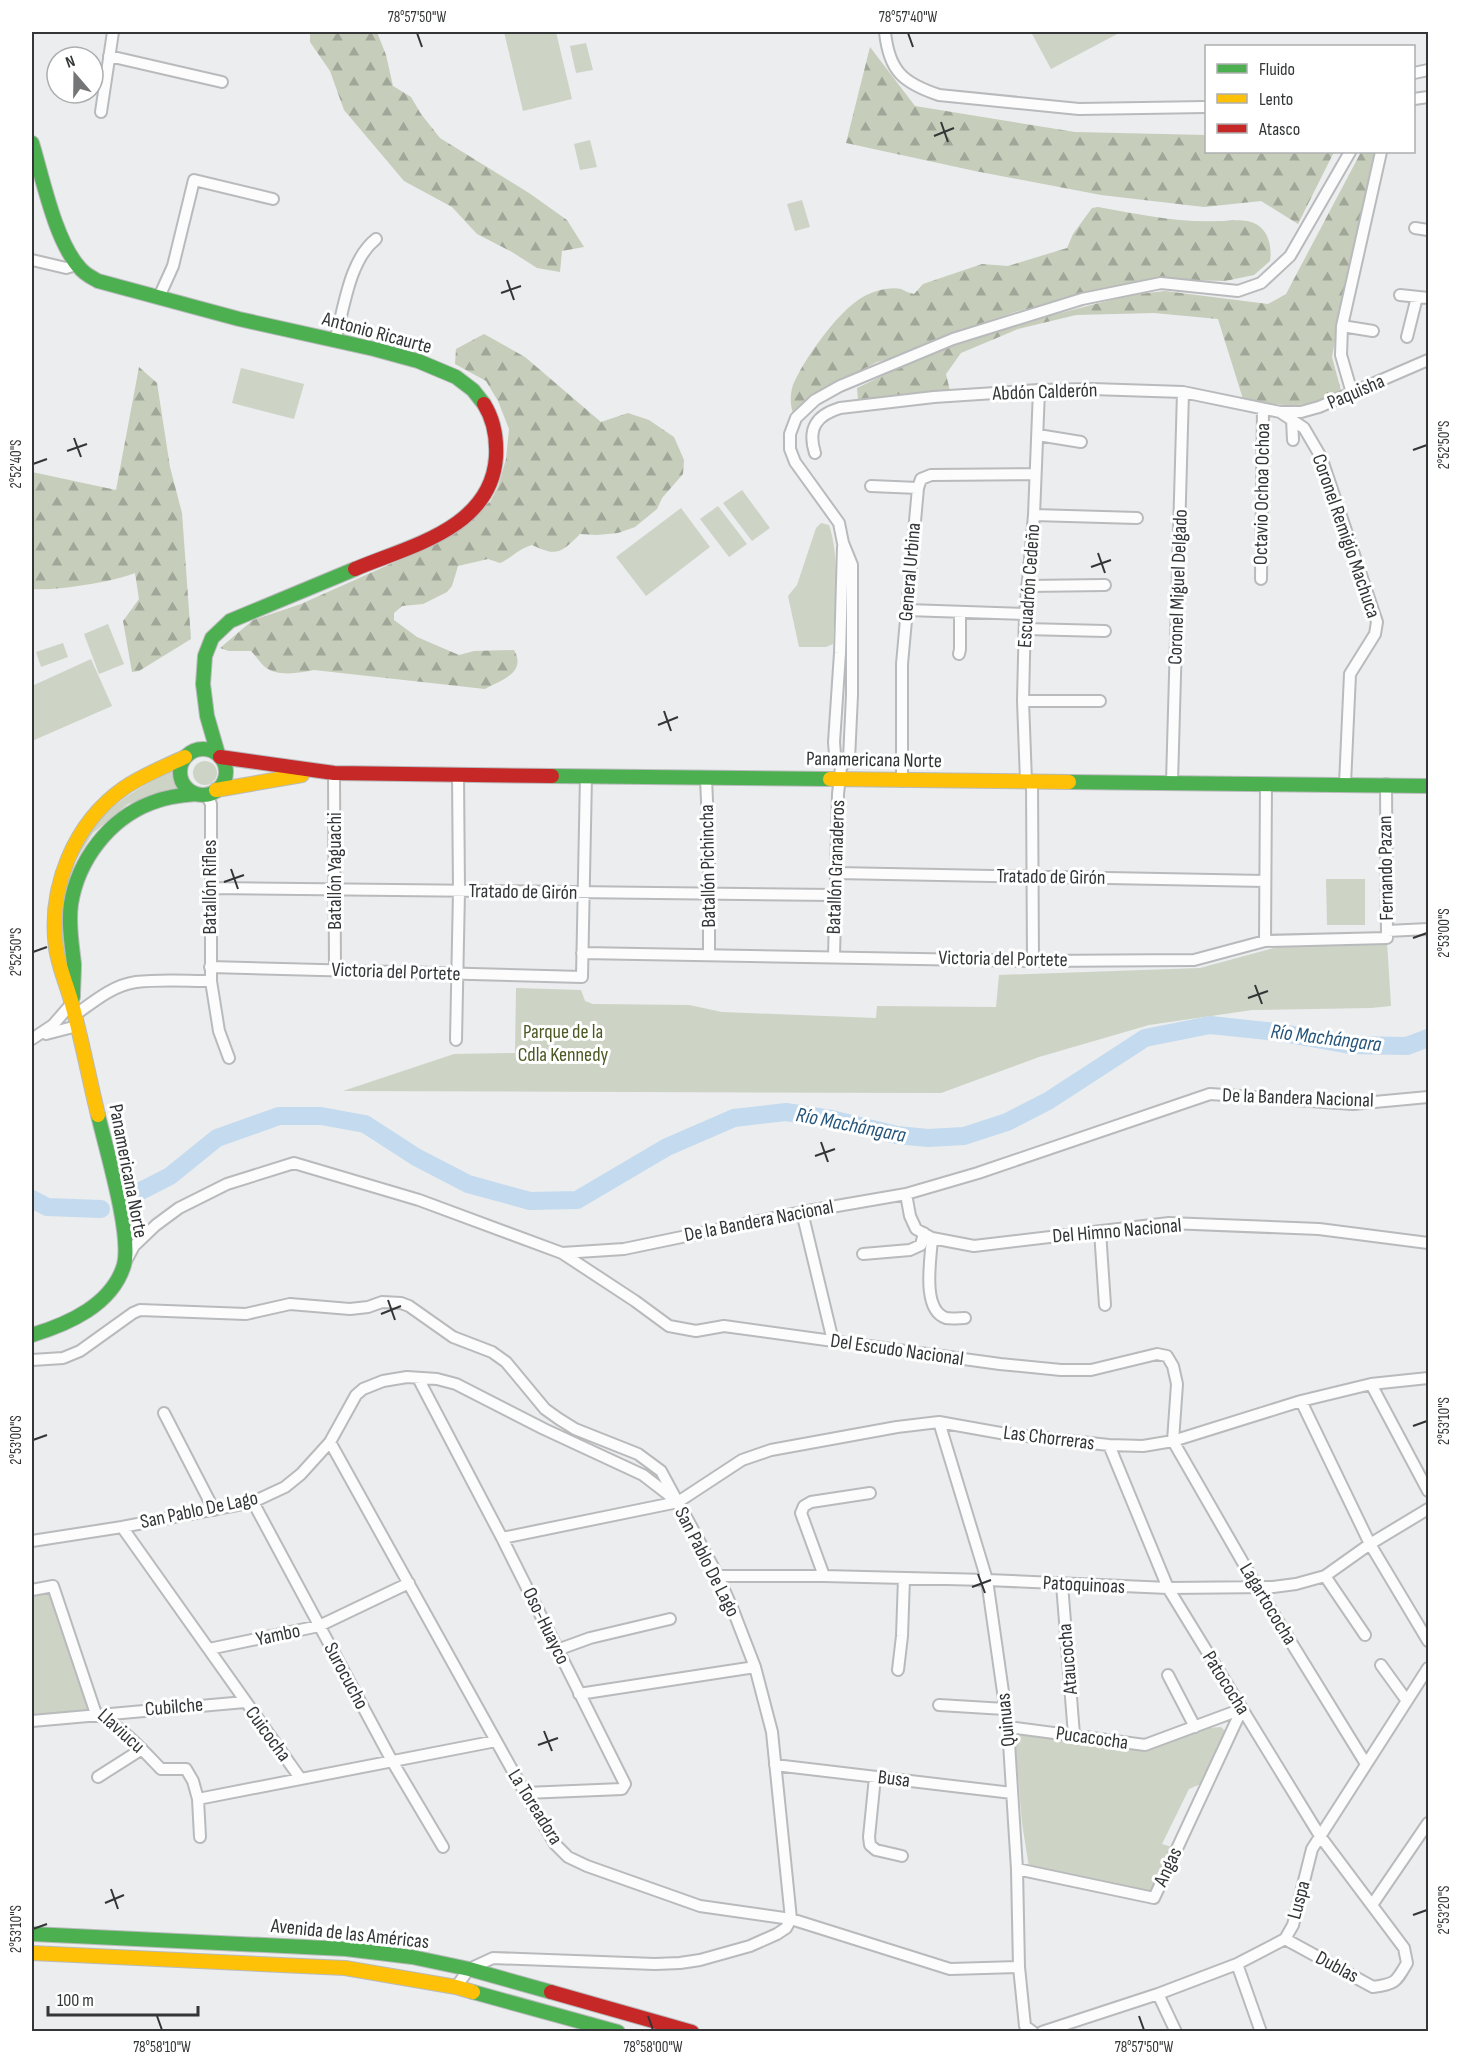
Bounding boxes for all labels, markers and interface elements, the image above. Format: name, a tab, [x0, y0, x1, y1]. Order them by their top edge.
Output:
text: 78°57'50"W	[388, 8, 446, 27]
text: 78°57'40"W	[879, 8, 938, 27]
north arrow	[45, 45, 105, 105]
legend	[1205, 45, 1415, 153]
text: N	[63, 52, 78, 73]
text: Fluido	[1259, 59, 1295, 80]
text: Lento	[1259, 89, 1293, 110]
text: Atasco	[1258, 119, 1300, 140]
street label: Antonio Ricaurte	[319, 307, 434, 359]
street label: Paquisha	[1324, 369, 1388, 415]
street label: Abdón Calderón	[991, 378, 1098, 406]
text: 2°52'50"S	[1435, 421, 1454, 469]
street label: Octavio Ochoa Ochoa	[1249, 423, 1275, 565]
text: 2°52'40"S	[7, 440, 26, 488]
street label: Coronel Remigio Machuca	[1307, 451, 1385, 621]
street label: Coronel Miguel Delgado	[1163, 509, 1193, 665]
street label: General Urbina	[894, 522, 926, 622]
street label: Escuadrón Cedeño	[1013, 523, 1045, 649]
street label: Panamericana Norte	[806, 747, 942, 773]
street label: Batallón Granaderos	[822, 799, 850, 935]
street label: Batallón Pichincha	[695, 804, 721, 928]
street label: Batallón Yaguachi	[323, 812, 347, 930]
street label: Fernando Pazan	[1373, 815, 1399, 921]
street label: Batallón Rifles	[198, 840, 222, 934]
street label: Tratado de Girón	[996, 864, 1106, 890]
street label: Tratado de Girón	[468, 879, 578, 905]
text: 2°53'00"S	[1435, 908, 1454, 958]
text: 2°52'50"S	[7, 928, 26, 976]
street label: Victoria del Portete	[938, 946, 1068, 972]
street label: Victoria del Portete	[331, 958, 461, 986]
water label: Río Machángara	[1269, 1019, 1383, 1057]
park label: Parque de la Cdla Kennedy	[518, 1020, 608, 1067]
street label: De la Bandera Nacional	[1222, 1083, 1374, 1113]
street label: Panamericana Norte	[103, 1102, 153, 1240]
water label: Río Machángara	[794, 1102, 909, 1148]
street label: De la Bandera Nacional	[682, 1195, 836, 1247]
street label: Del Himno Nacional	[1051, 1213, 1183, 1249]
street label: Del Escudo Nacional	[829, 1329, 965, 1371]
text: 2°53'10"S	[1435, 1397, 1454, 1445]
text: 2°53'00"S	[7, 1415, 26, 1465]
street label: Las Chorreras	[1002, 1421, 1096, 1455]
street label: San Pablo De Lago	[138, 1486, 260, 1534]
street label: San Pablo De Lago	[669, 1503, 745, 1621]
street label: Lagartococha	[1234, 1559, 1302, 1649]
street label: Patoquinoas	[1042, 1571, 1126, 1599]
street label: Oso-Huayco	[517, 1584, 575, 1668]
street label: Yambo	[254, 1619, 302, 1651]
street label: Ataucocha	[1053, 1623, 1083, 1696]
street label: Surocucho	[319, 1639, 373, 1713]
street label: Patococha	[1197, 1647, 1255, 1719]
street label: Quinuas	[991, 1692, 1021, 1748]
street label: Cubilche	[144, 1693, 204, 1721]
street label: Cuicocha	[240, 1702, 296, 1766]
street label: Llaviucu	[93, 1704, 149, 1758]
street label: Pucacocha	[1054, 1721, 1130, 1755]
street label: La Toreadora	[502, 1765, 568, 1849]
street label: Busa	[877, 1765, 911, 1793]
street label: Angas	[1148, 1844, 1187, 1891]
street label: Luspa	[1282, 1878, 1316, 1922]
text: 2°53'20"S	[1435, 1886, 1454, 1934]
text: 2°53'10"S	[7, 1905, 26, 1953]
street label: Avenida de las Américas	[269, 1914, 430, 1954]
street label: Dublas	[1311, 1946, 1363, 1988]
scale bar	[48, 1979, 198, 2017]
text: 100 m	[57, 1990, 94, 2011]
text: 78°58'10"W	[133, 2038, 191, 2057]
text: 78°58'00"W	[623, 2038, 683, 2057]
text: 78°57'50"W	[1115, 2038, 1173, 2057]

